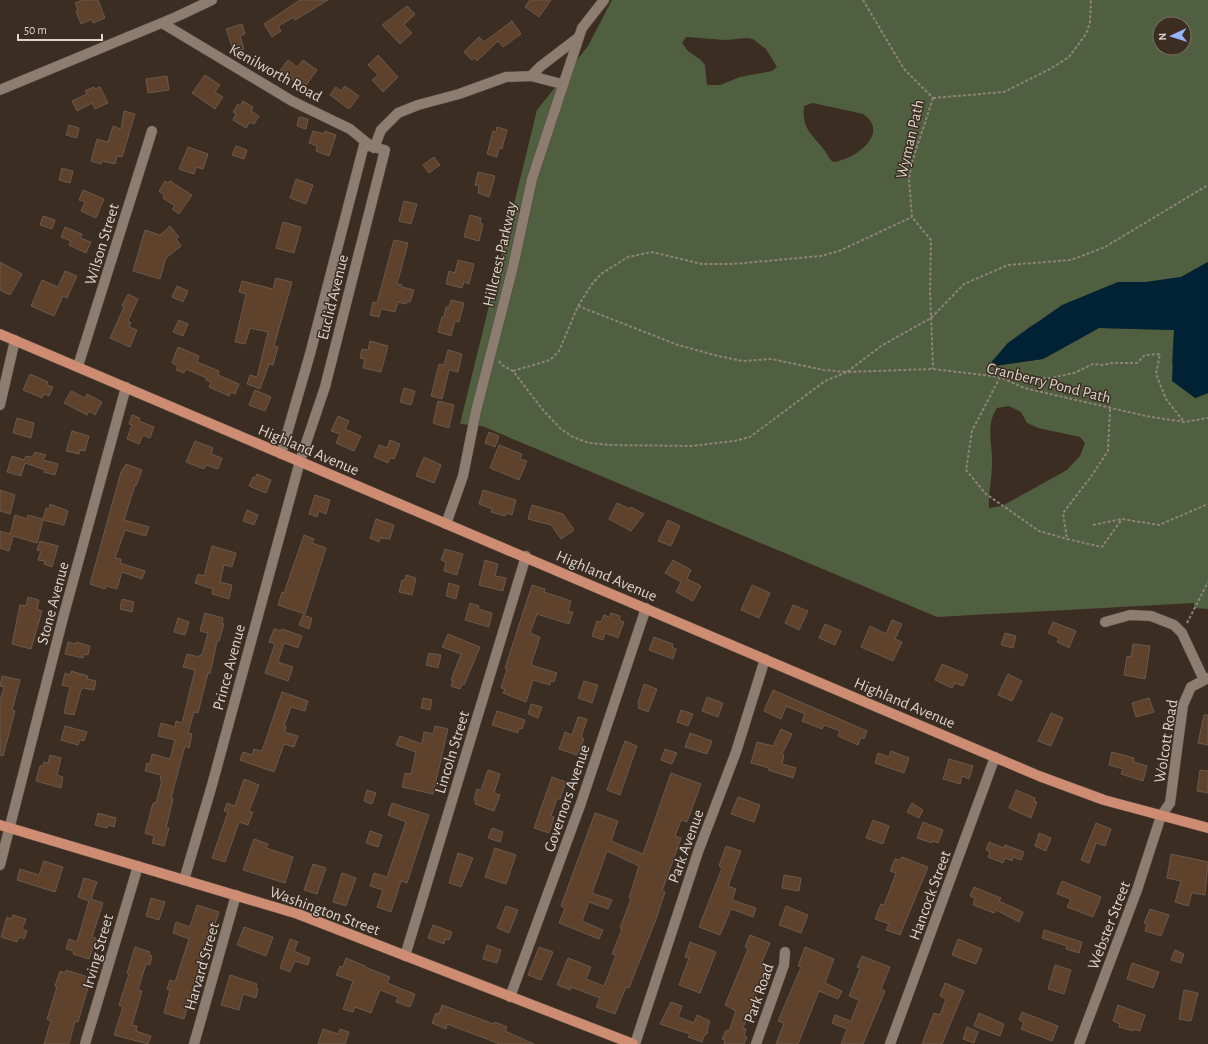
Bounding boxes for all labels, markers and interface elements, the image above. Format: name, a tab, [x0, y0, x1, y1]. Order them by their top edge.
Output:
scale bar	[18, 16, 102, 42]
north arrow	[1152, 16, 1192, 56]
text: 50 m	[24, 24, 47, 36]
text: N	[1157, 32, 1168, 41]
street label: Kenilworth Road	[227, 41, 324, 105]
street label: Wyman Path	[893, 98, 928, 180]
street label: Hillcrest Parkway	[480, 200, 521, 308]
street label: Wilson Street	[82, 202, 122, 287]
street label: Euclid Avenue	[315, 253, 351, 341]
street label: Cranberry Pond Path	[985, 360, 1112, 407]
street label: Highland Avenue	[256, 421, 361, 478]
street label: Highland Avenue	[554, 547, 659, 604]
street label: Stone Avenue	[34, 560, 72, 646]
street label: Prince Avenue	[210, 623, 248, 712]
street label: Highland Avenue	[852, 674, 957, 731]
street label: Wolcott Road	[1152, 698, 1180, 784]
street label: Lincoln Street	[432, 709, 472, 795]
street label: Governors Avenue	[541, 743, 593, 854]
street label: Park Avenue	[665, 807, 707, 885]
street label: Hancock Street	[906, 848, 954, 942]
street label: Webster Street	[1085, 879, 1133, 972]
street label: Washington Street	[267, 884, 382, 938]
street label: Irving Street	[80, 912, 116, 990]
street label: Harvard Street	[182, 920, 222, 1012]
street label: Park Road	[741, 961, 777, 1025]

